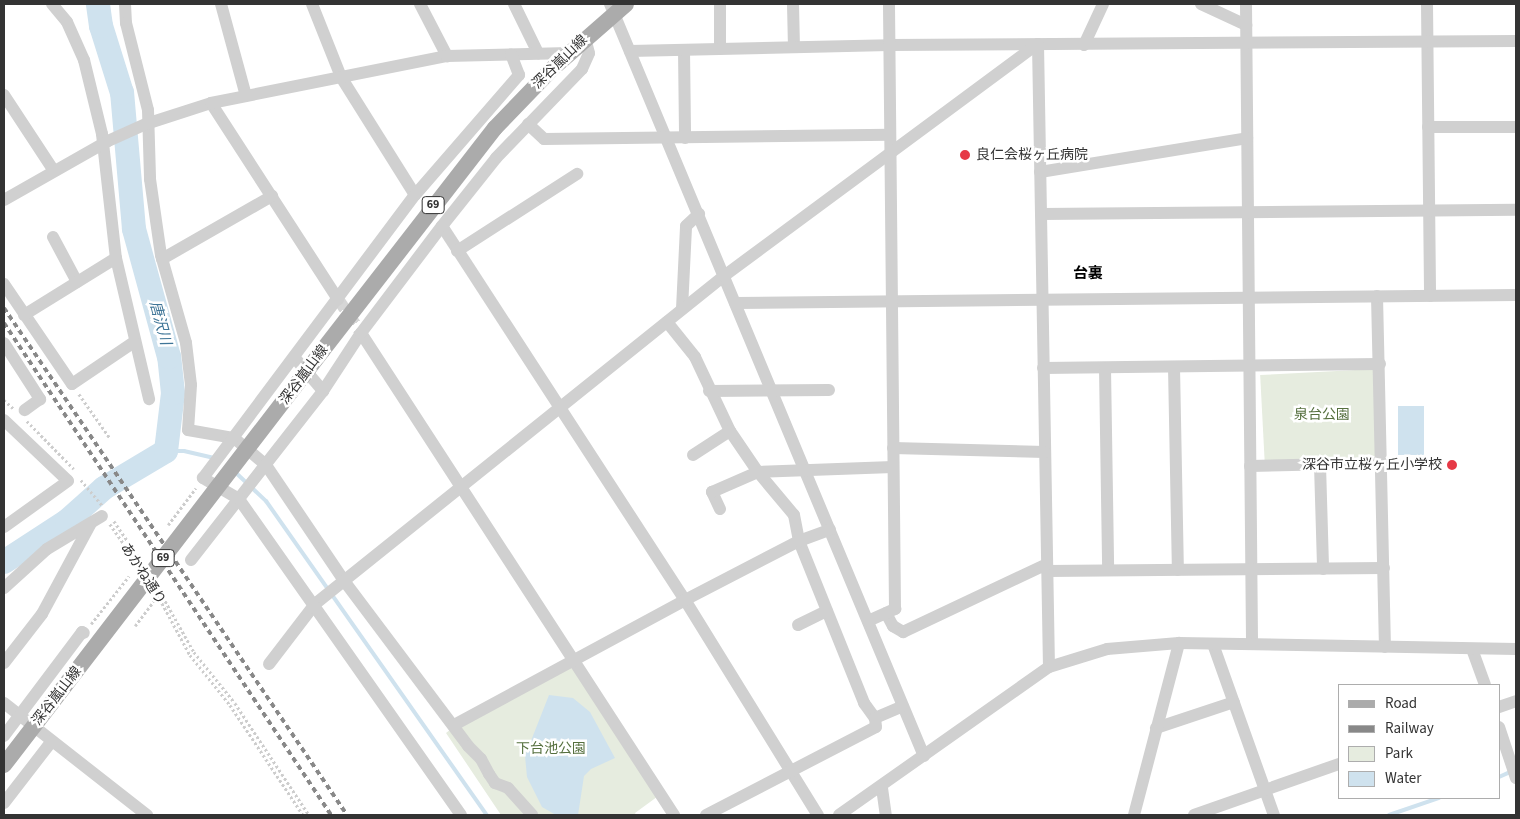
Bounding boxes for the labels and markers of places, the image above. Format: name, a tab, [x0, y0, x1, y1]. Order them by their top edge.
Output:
place label: 良仁会桜ヶ丘病院	[976, 147, 1088, 163]
marker: 良仁会桜ヶ丘病院	[958, 148, 972, 162]
place label: 深谷市立桜ヶ丘小学校	[1302, 457, 1442, 473]
marker: 深谷市立桜ヶ丘小学校	[1446, 459, 1458, 471]

